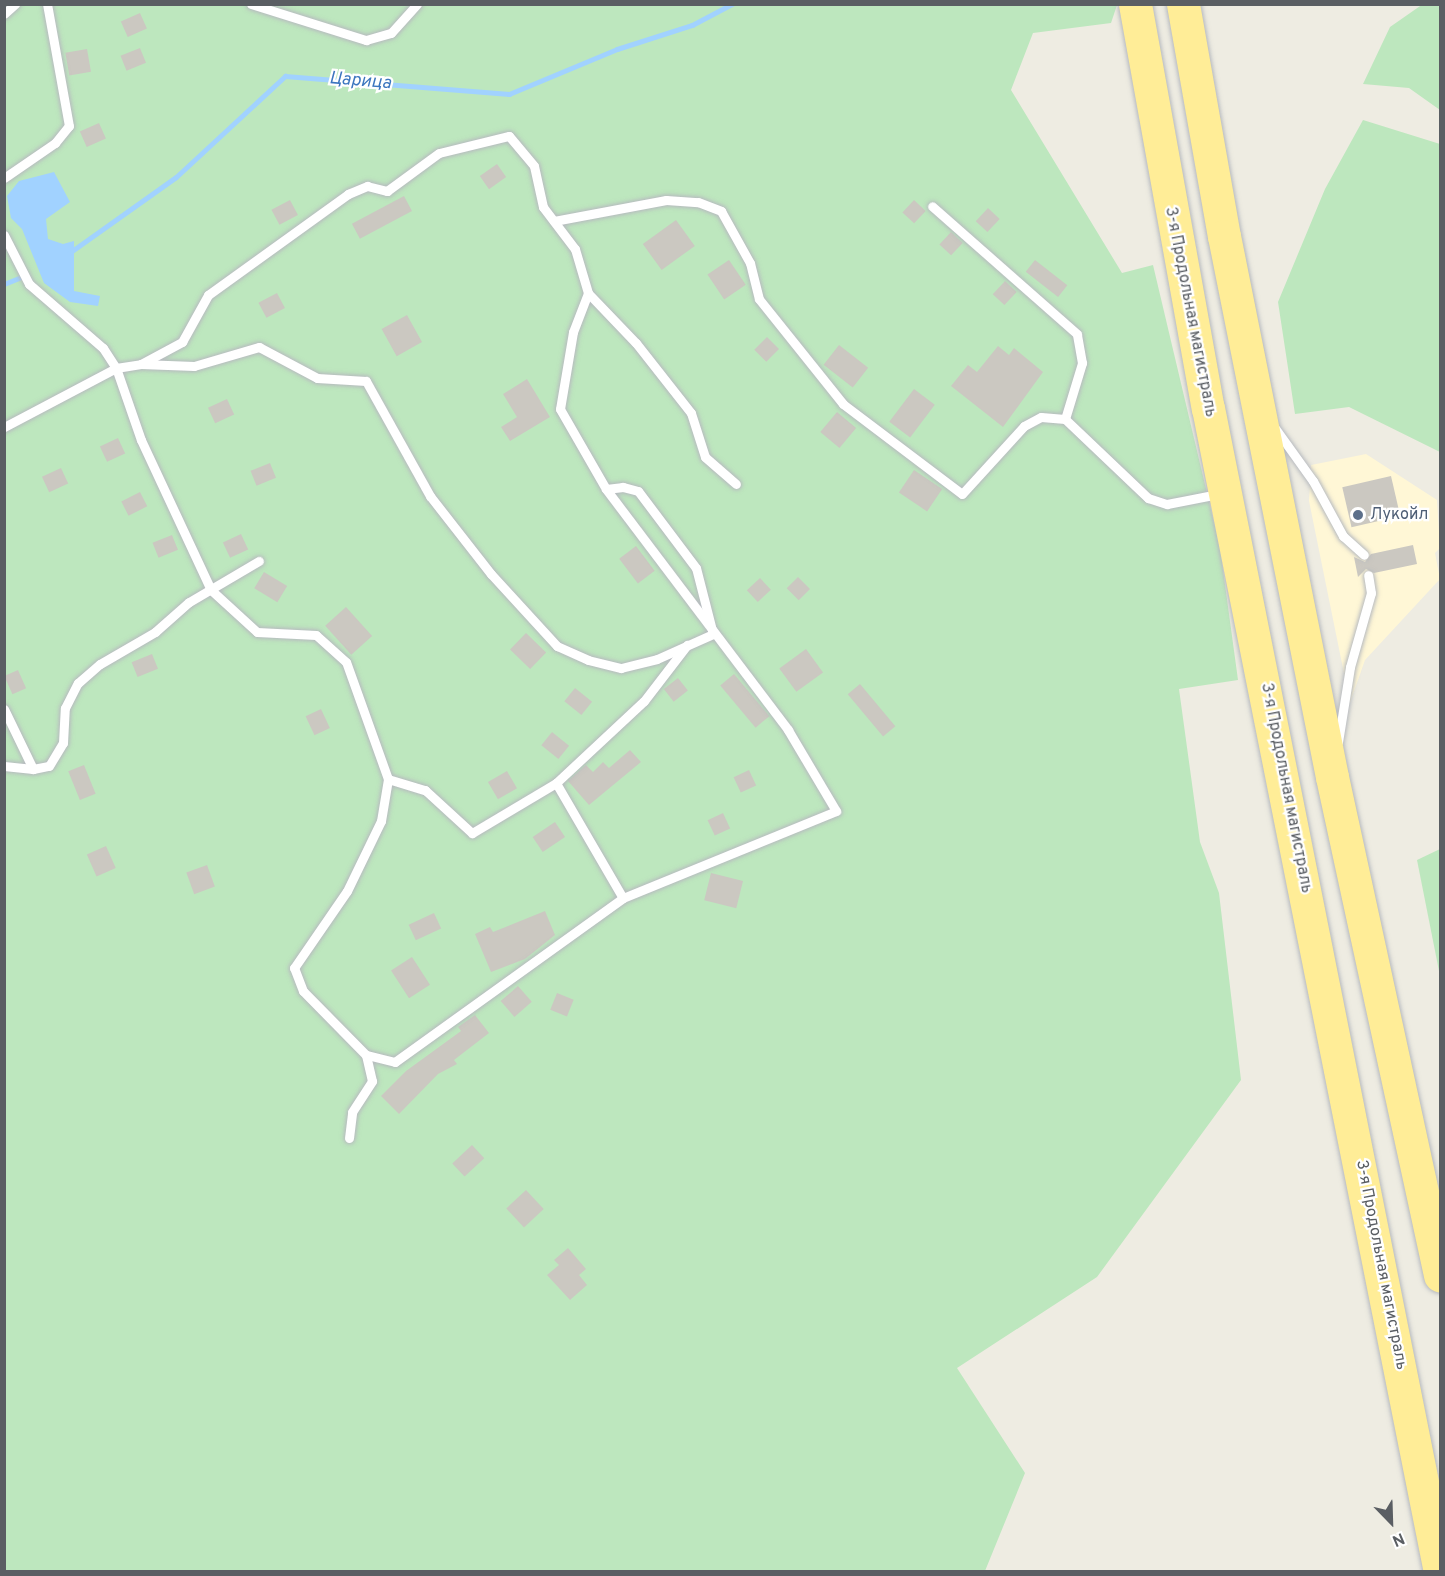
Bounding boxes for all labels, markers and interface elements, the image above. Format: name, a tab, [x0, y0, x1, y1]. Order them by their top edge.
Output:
water label: Царица	[328, 69, 392, 95]
street label: 3-я Продольная магистраль	[1160, 205, 1220, 419]
place label: Лукойл	[1370, 505, 1428, 525]
marker: Лукойл	[1351, 508, 1365, 522]
street label: 3-я Продольная магистраль	[1256, 681, 1316, 895]
street label: 3-я Продольная магистраль	[1351, 1158, 1411, 1372]
north arrow	[1361, 1492, 1421, 1552]
text: N	[1389, 1527, 1407, 1550]

